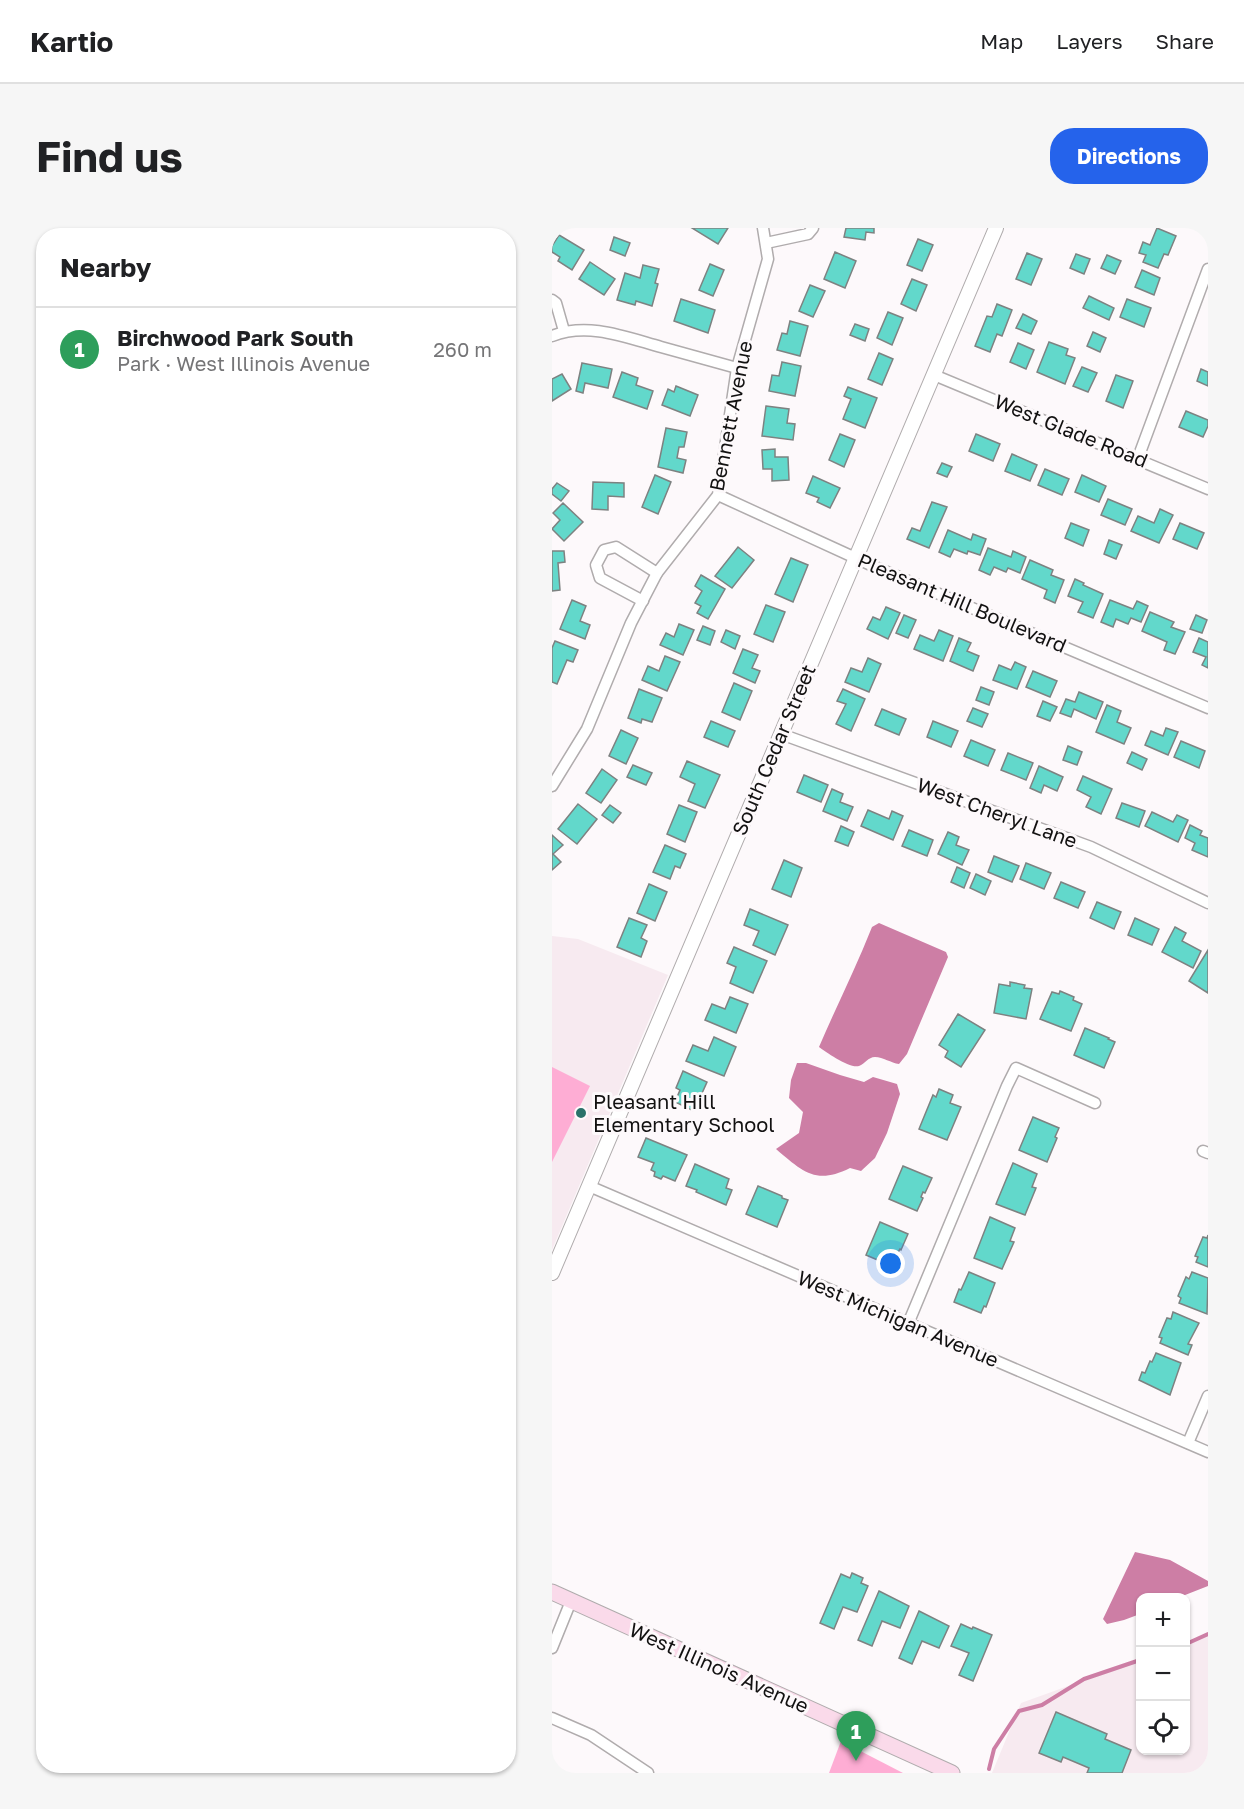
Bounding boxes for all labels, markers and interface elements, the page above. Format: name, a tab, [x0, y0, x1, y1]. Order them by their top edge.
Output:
text: Kartio	[30, 25, 113, 58]
text: Map	[980, 28, 1023, 54]
text: Layers	[1056, 28, 1123, 54]
text: Share	[1156, 28, 1214, 54]
button: Directions	[1050, 128, 1208, 184]
text: Find us	[36, 131, 183, 181]
text: Nearby	[60, 252, 151, 283]
text: Birchwood Park South	[117, 324, 353, 351]
text: 1	[74, 337, 85, 361]
text: 260 m	[433, 337, 492, 361]
street label: Bennett Avenue	[704, 339, 756, 493]
text: Park · West Illinois Avenue	[117, 351, 370, 375]
street label: West Glade Road	[991, 388, 1152, 472]
street label: Pleasant Hill Boulevard	[854, 547, 1070, 657]
street label: South Cedar Street	[726, 661, 820, 839]
street label: West Cheryl Lane	[914, 772, 1081, 852]
place label: Pleasant Hill Elementary School	[593, 1089, 775, 1136]
marker: Pleasant Hill Elementary School	[574, 1106, 588, 1120]
your location	[876, 1249, 905, 1278]
street label: West Michigan Avenue	[794, 1265, 1003, 1371]
map controls	[1136, 1593, 1190, 1755]
button: +	[1136, 1593, 1190, 1647]
street label: West Illinois Avenue	[626, 1617, 813, 1717]
button: −	[1136, 1647, 1190, 1701]
button: locate	[1136, 1701, 1190, 1755]
pin: 1	[836, 1712, 876, 1761]

